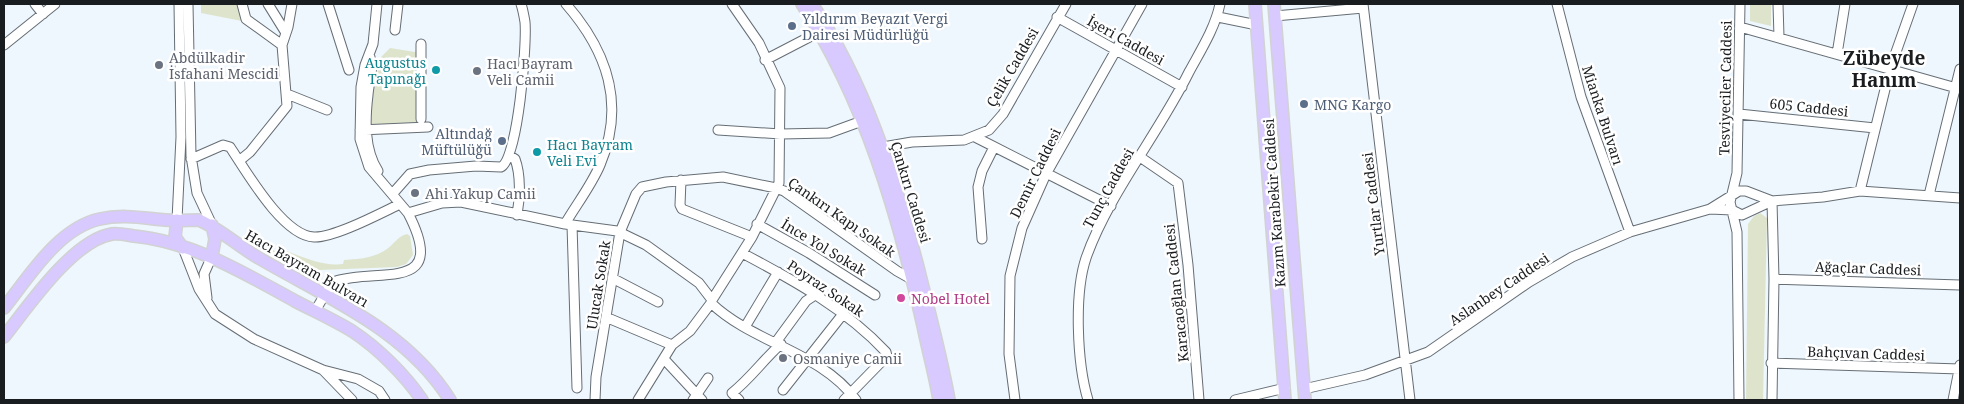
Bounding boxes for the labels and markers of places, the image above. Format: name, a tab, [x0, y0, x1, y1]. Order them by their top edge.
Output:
place label: Yıldırım Beyazıt Vergi Dairesi Müdürlüğü	[801, 9, 948, 44]
marker: Yıldırım Beyazıt Vergi Dairesi Müdürlüğü	[786, 20, 798, 32]
place label: Abdülkadir İsfahani Mescidi	[169, 48, 279, 83]
place label: Augustus Tapınağı	[365, 53, 427, 88]
place label: Hacı Bayram Veli Camii	[487, 54, 573, 89]
marker: Abdülkadir İsfahani Mescidi	[153, 59, 165, 71]
marker: Augustus Tapınağı	[430, 64, 442, 76]
marker: Hacı Bayram Veli Camii	[471, 65, 483, 77]
place label: MNG Kargo	[1314, 95, 1391, 114]
marker: MNG Kargo	[1298, 98, 1310, 110]
place label: Altındağ Müftülüğü	[421, 124, 492, 159]
marker: Altındağ Müftülüğü	[496, 135, 508, 147]
place label: Hacı Bayram Veli Evi	[547, 135, 633, 170]
marker: Hacı Bayram Veli Evi	[531, 146, 543, 158]
place label: Ahi Yakup Camii	[425, 184, 536, 203]
marker: Ahi Yakup Camii	[409, 187, 421, 199]
place label: Nobel Hotel	[911, 289, 990, 308]
marker: Nobel Hotel	[895, 292, 907, 304]
place label: Osmaniye Camii	[793, 349, 903, 368]
marker: Osmaniye Camii	[777, 352, 789, 364]

